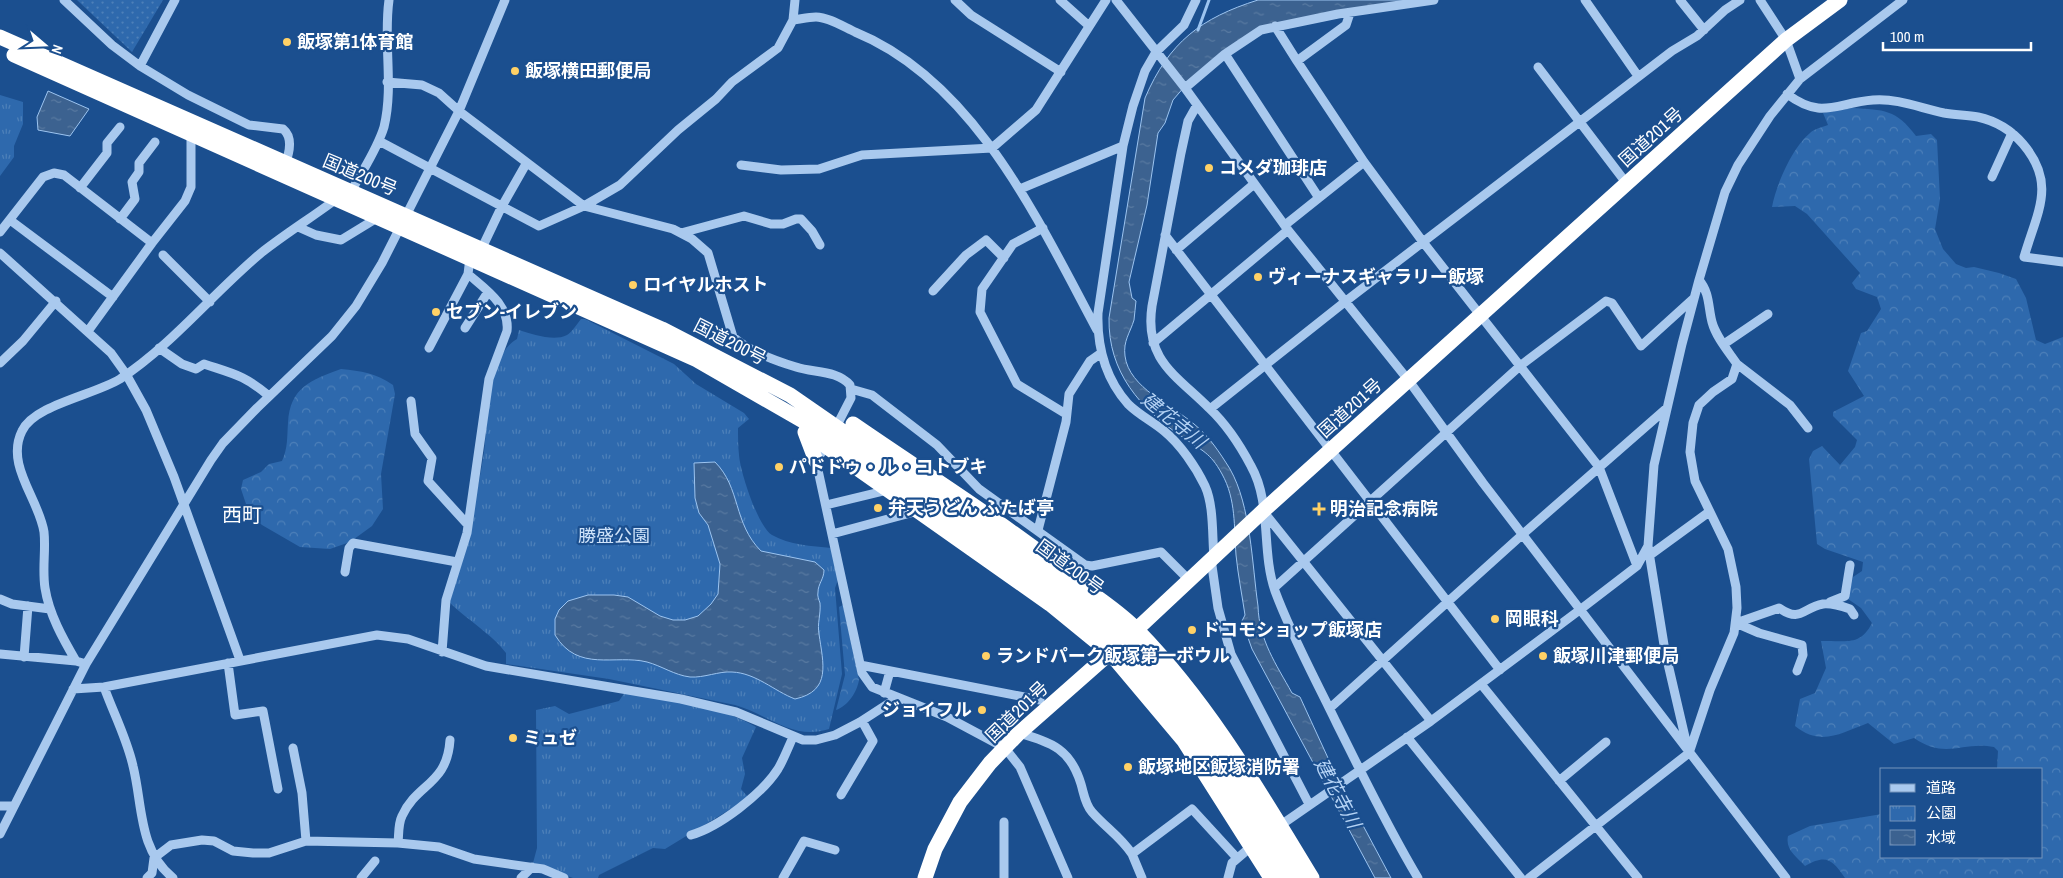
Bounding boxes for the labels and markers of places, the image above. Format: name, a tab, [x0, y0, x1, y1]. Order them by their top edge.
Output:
place label: 飯塚第1体育館	[297, 29, 413, 54]
marker: 飯塚第1体育館	[281, 36, 293, 48]
place label: 飯塚横田郵便局	[525, 58, 651, 83]
marker: 飯塚横田郵便局	[509, 65, 521, 77]
place label: コメダ珈琲店	[1219, 155, 1327, 180]
marker: コメダ珈琲店	[1203, 162, 1215, 174]
place label: ヴィーナスギャラリー飯塚	[1268, 264, 1484, 289]
marker: ヴィーナスギャラリー飯塚	[1252, 271, 1264, 283]
place label: ロイヤルホスト	[643, 272, 768, 297]
marker: ロイヤルホスト	[627, 279, 639, 291]
place label: セブン-イレブン	[446, 299, 577, 324]
marker: セブン-イレブン	[430, 306, 442, 318]
place label: パドドゥ・ル・コトブキ	[789, 454, 988, 479]
marker: パドドゥ・ル・コトブキ	[773, 461, 785, 473]
place label: 弁天うどん ふたば亭	[888, 495, 1054, 520]
place label: 明治記念病院	[1330, 496, 1438, 521]
marker: 弁天うどん ふたば亭	[872, 502, 884, 514]
marker: 明治記念病院	[1312, 502, 1326, 516]
place label: 岡眼科	[1505, 606, 1559, 631]
marker: 岡眼科	[1489, 613, 1501, 625]
place label: ドコモショップ飯塚店	[1202, 617, 1382, 642]
marker: ドコモショップ飯塚店	[1186, 624, 1198, 636]
place label: ランドパーク飯塚第一ボウル	[996, 643, 1230, 668]
place label: 飯塚川津郵便局	[1553, 643, 1679, 668]
marker: ランドパーク飯塚第一ボウル	[980, 650, 992, 662]
marker: 飯塚川津郵便局	[1537, 650, 1549, 662]
place label: ジョイフル	[882, 697, 972, 722]
marker: ジョイフル	[976, 704, 988, 716]
place label: ミュゼ	[523, 725, 577, 750]
marker: ミュゼ	[507, 732, 519, 744]
place label: 飯塚地区飯塚消防署	[1138, 754, 1300, 779]
marker: 飯塚地区飯塚消防署	[1122, 761, 1134, 773]

